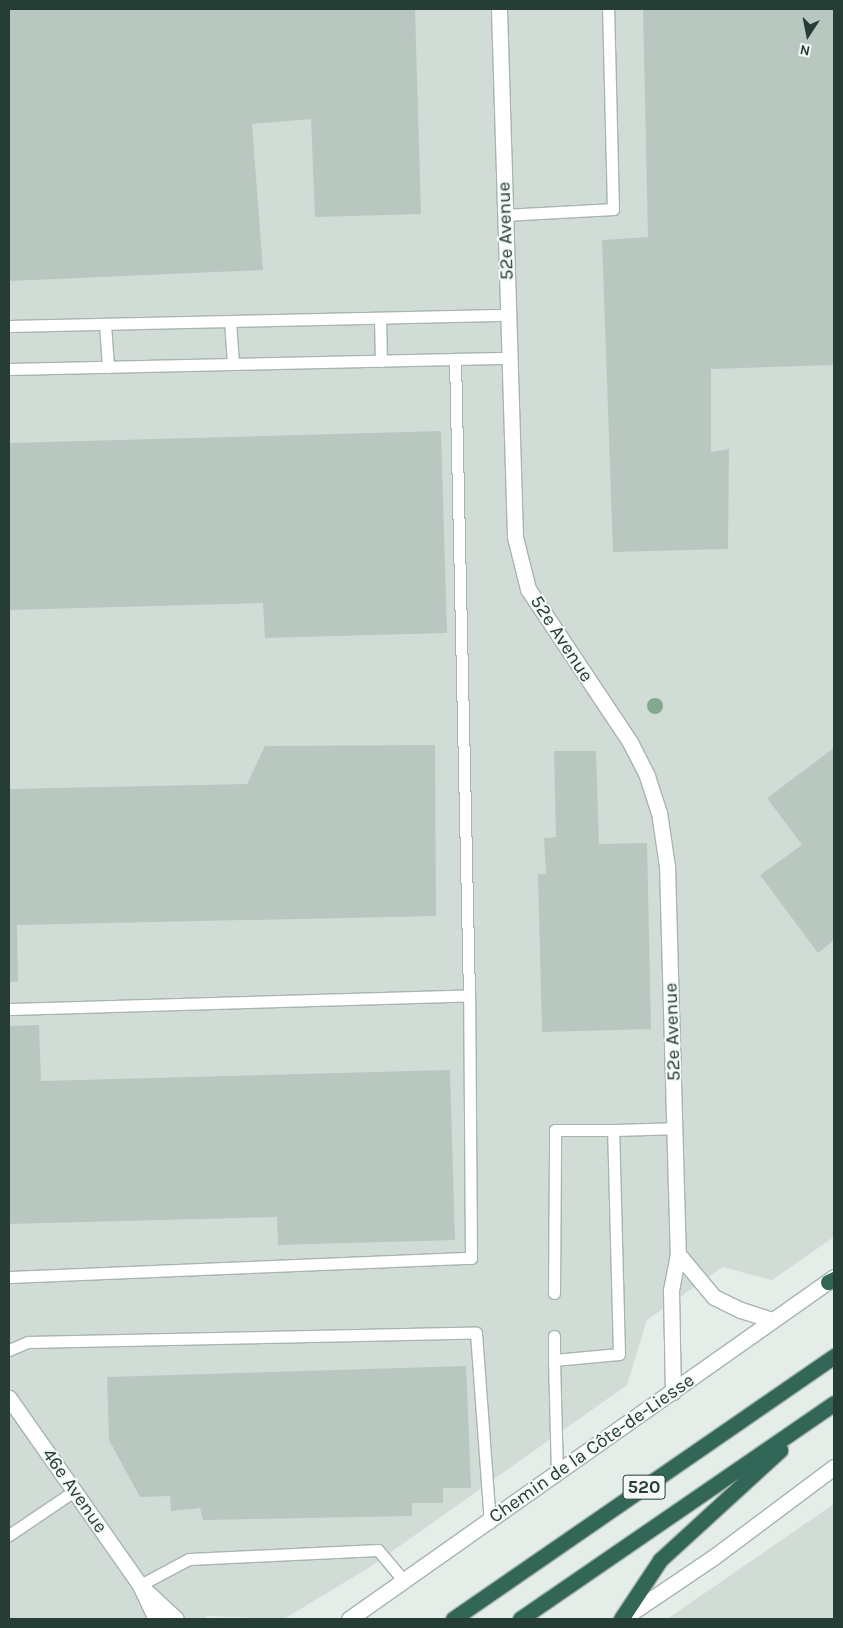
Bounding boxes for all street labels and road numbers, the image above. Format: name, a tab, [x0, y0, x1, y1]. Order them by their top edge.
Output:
street label: 52e Avenue	[493, 181, 519, 281]
street label: 52e Avenue	[525, 591, 597, 687]
street label: 52e Avenue	[660, 982, 686, 1082]
street label: Chemin de la Côte-de-Liesse	[485, 1369, 699, 1529]
street label: 46e Avenue	[36, 1444, 112, 1538]
road number: 520	[622, 1471, 666, 1502]

